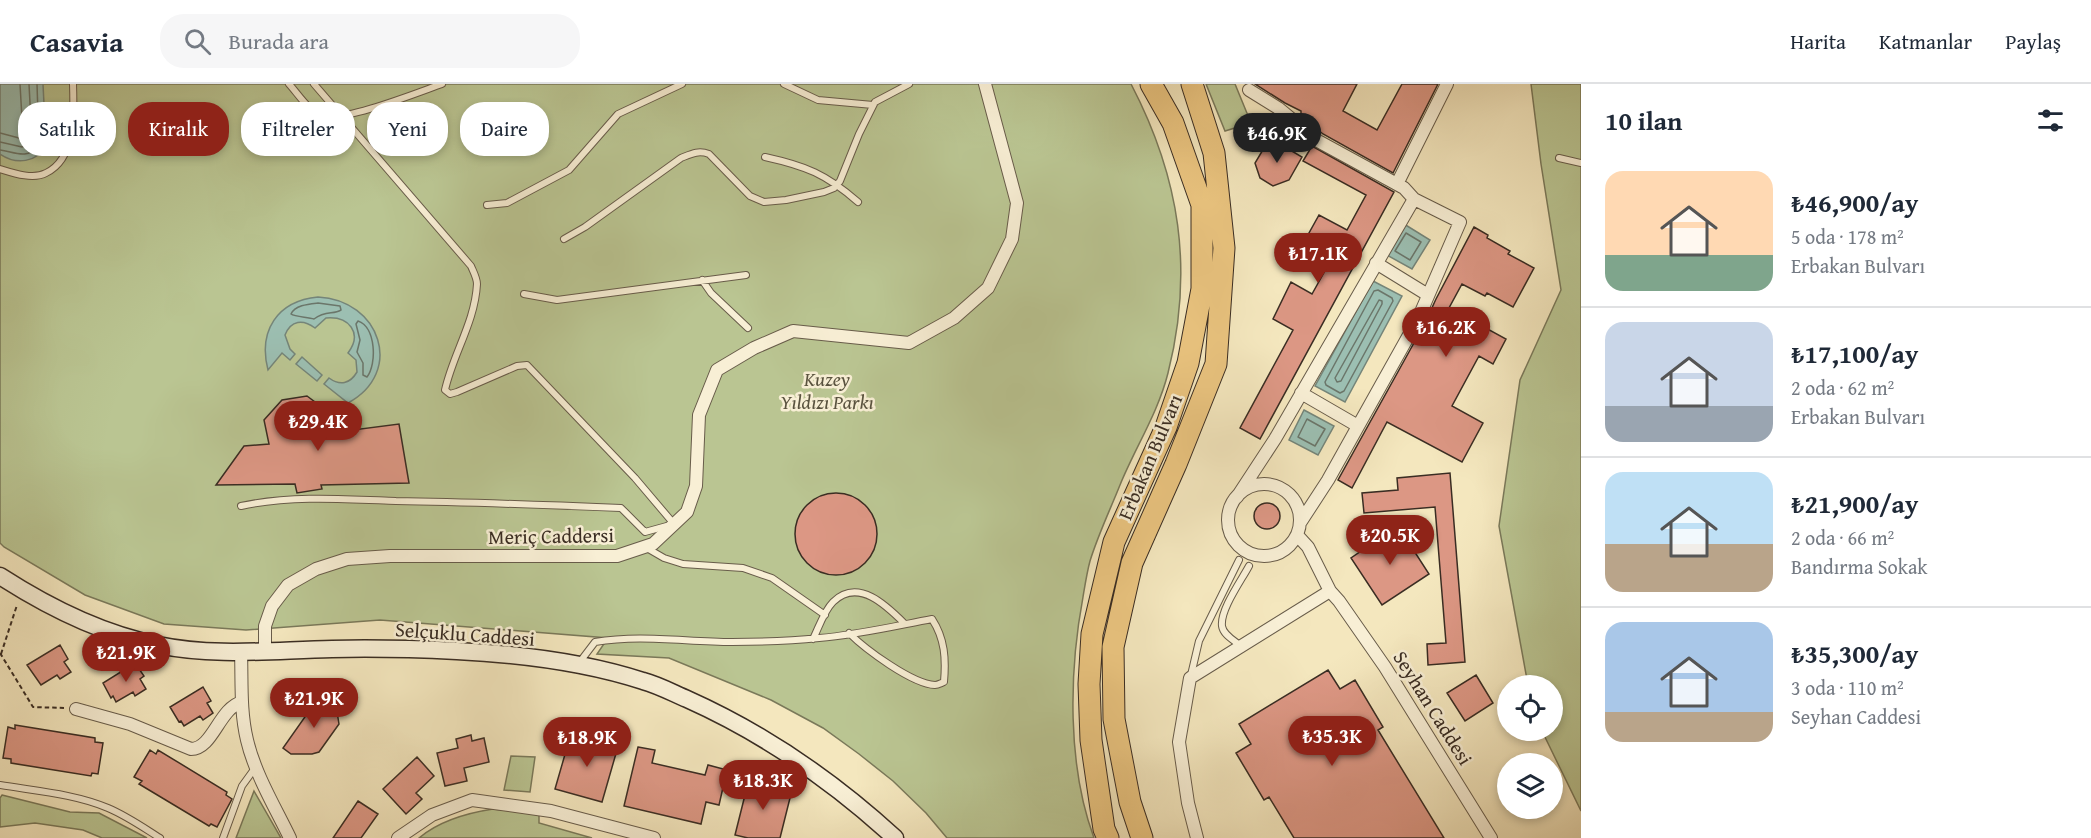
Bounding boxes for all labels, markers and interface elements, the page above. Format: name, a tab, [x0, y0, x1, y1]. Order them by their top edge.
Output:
search box	[160, 14, 580, 68]
text: Casavia	[30, 21, 124, 62]
icon: search	[181, 25, 214, 58]
text: Burada ara	[229, 25, 329, 57]
text: Harita	[1790, 26, 1846, 57]
text: Katmanlar	[1879, 26, 1972, 57]
text: Paylaş	[2005, 26, 2061, 57]
text: 10 ilan	[1605, 101, 1682, 140]
chip: Satılık	[18, 102, 116, 156]
chip: Kiralık	[128, 102, 229, 156]
chip: Filtreler	[241, 102, 355, 156]
chip: Yeni	[367, 102, 448, 156]
chip: Daire	[460, 102, 549, 156]
icon: filters	[2034, 104, 2067, 137]
pin: ₺46.9K	[1228, 113, 1326, 164]
text: ₺46.9K	[1247, 118, 1307, 147]
text: ₺46,900/ay	[1791, 183, 1918, 222]
icon: home	[1653, 195, 1725, 267]
text: 5 oda · 178 m²	[1791, 222, 1904, 251]
pin: ₺17.1K	[1269, 233, 1367, 284]
text: ₺17.1K	[1288, 238, 1348, 267]
text: Erbakan Bulvarı	[1791, 251, 1925, 280]
pin: ₺16.2K	[1397, 307, 1495, 358]
text: ₺16.2K	[1416, 312, 1476, 341]
text: ₺17,100/ay	[1791, 334, 1918, 373]
icon: home	[1653, 346, 1725, 418]
park label: Kuzey Yıldızı Parkı	[780, 364, 874, 416]
text: 2 oda · 62 m²	[1791, 373, 1894, 402]
street label: Erbakan Bulvarı	[1110, 389, 1189, 524]
pin: ₺29.4K	[269, 401, 367, 452]
text: Erbakan Bulvarı	[1791, 402, 1925, 431]
text: ₺29.4K	[288, 406, 348, 435]
text: ₺21,900/ay	[1791, 484, 1918, 523]
icon: home	[1653, 496, 1725, 568]
pin: ₺20.5K	[1341, 515, 1439, 566]
street label: Meriç Caddersi	[488, 520, 614, 551]
text: ₺20.5K	[1360, 520, 1420, 549]
text: 2 oda · 66 m²	[1791, 523, 1894, 552]
text: Bandırma Sokak	[1791, 552, 1927, 581]
street label: Selçuklu Caddesi	[394, 614, 536, 653]
pin: ₺21.9K	[77, 632, 175, 683]
text: ₺35,300/ay	[1791, 634, 1918, 673]
text: ₺21.9K	[96, 637, 156, 666]
street label: Seyhan Caddesi	[1387, 645, 1480, 771]
icon: home	[1653, 646, 1725, 718]
text: 3 oda · 110 m²	[1791, 673, 1904, 702]
map controls	[1497, 675, 1563, 819]
button: locate	[1497, 675, 1563, 741]
pin: ₺21.9K	[265, 678, 363, 729]
text: ₺21.9K	[284, 683, 344, 712]
text: Seyhan Caddesi	[1791, 702, 1921, 731]
pin: ₺35.3K	[1283, 716, 1381, 767]
pin: ₺18.9K	[538, 717, 636, 768]
text: ₺35.3K	[1302, 721, 1362, 750]
text: ₺18.9K	[557, 722, 617, 751]
button: layers	[1497, 753, 1563, 819]
pin: ₺18.3K	[714, 760, 812, 811]
text: ₺18.3K	[733, 765, 793, 794]

